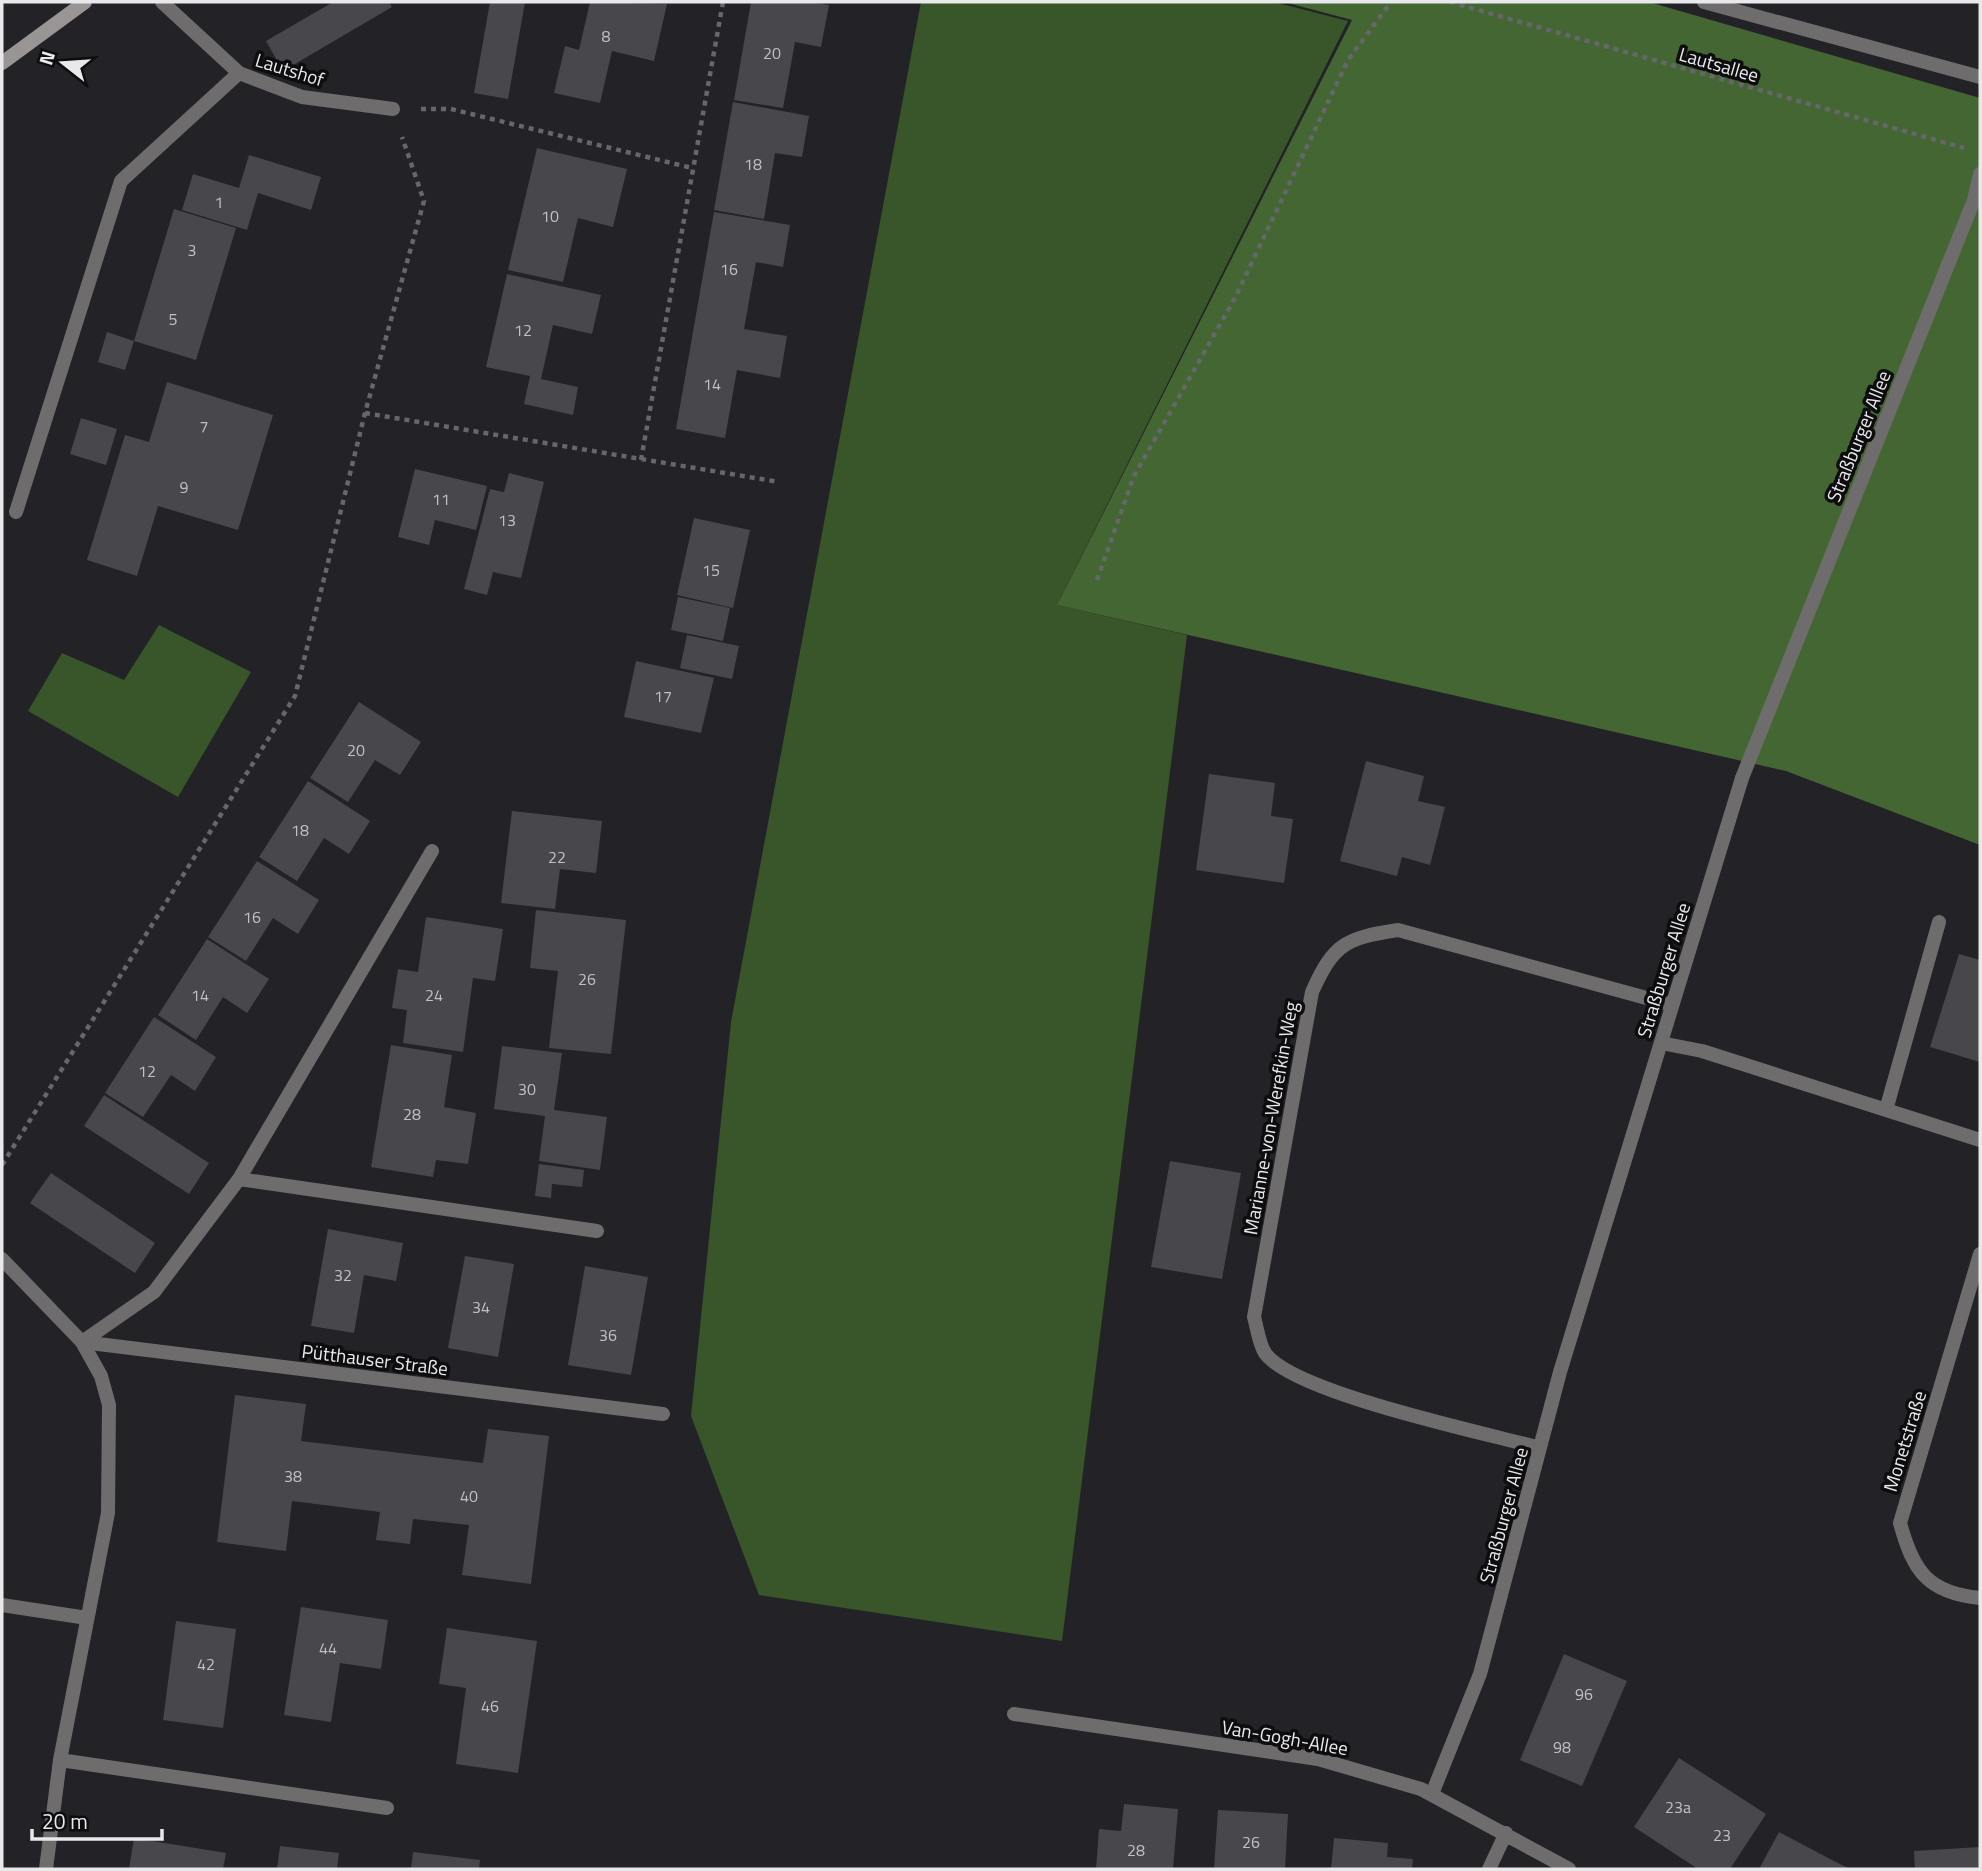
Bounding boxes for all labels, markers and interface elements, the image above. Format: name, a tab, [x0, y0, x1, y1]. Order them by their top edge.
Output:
house number: 8	[602, 24, 611, 48]
north arrow	[28, 28, 98, 98]
street label: Lautsallee	[1676, 39, 1762, 89]
house number: 20	[763, 41, 781, 65]
street label: Lautshof	[252, 45, 329, 93]
text: N	[30, 47, 62, 68]
house number: 18	[744, 152, 762, 176]
house number: 1	[215, 190, 223, 214]
house number: 10	[541, 204, 559, 228]
house number: 3	[188, 238, 196, 262]
house number: 16	[720, 257, 738, 281]
house number: 5	[169, 307, 178, 331]
house number: 12	[514, 318, 532, 342]
street label: Straßburger Allee	[1818, 366, 1898, 506]
house number: 14	[703, 372, 721, 396]
house number: 7	[200, 414, 208, 438]
house number: 9	[180, 475, 189, 499]
house number: 11	[432, 487, 450, 511]
house number: 13	[498, 508, 516, 532]
house number: 15	[702, 558, 720, 582]
house number: 17	[654, 684, 672, 708]
house number: 20	[347, 738, 365, 762]
house number: 18	[291, 818, 309, 842]
house number: 22	[548, 845, 566, 869]
street label: Straßburger Allee	[1629, 899, 1697, 1041]
house number: 16	[243, 905, 261, 929]
house number: 26	[578, 967, 596, 991]
house number: 14	[191, 983, 209, 1007]
house number: 24	[425, 983, 443, 1007]
street label: Marianne-von-Werefkin-Weg	[1235, 999, 1305, 1237]
house number: 12	[138, 1059, 156, 1083]
house number: 30	[518, 1077, 536, 1101]
house number: 28	[403, 1102, 421, 1126]
house number: 32	[334, 1263, 352, 1287]
house number: 34	[472, 1295, 490, 1319]
house number: 36	[599, 1323, 617, 1347]
street label: Pütthauser Straße	[300, 1336, 450, 1382]
street label: Monetstraße	[1875, 1387, 1933, 1495]
street label: Straßburger Allee	[1471, 1444, 1535, 1586]
house number: 38	[284, 1464, 302, 1488]
house number: 40	[460, 1484, 478, 1508]
house number: 44	[319, 1636, 337, 1660]
house number: 42	[197, 1652, 215, 1676]
house number: 96	[1575, 1682, 1593, 1706]
house number: 46	[481, 1694, 499, 1718]
street label: Van-Gogh-Allee	[1220, 1712, 1350, 1762]
house number: 98	[1553, 1735, 1571, 1759]
house number: 23a	[1665, 1795, 1691, 1819]
scale bar	[32, 1798, 161, 1842]
text: 20 m	[42, 1805, 88, 1837]
house number: 23	[1713, 1823, 1731, 1847]
house number: 26	[1242, 1830, 1260, 1854]
house number: 28	[1127, 1838, 1145, 1862]

